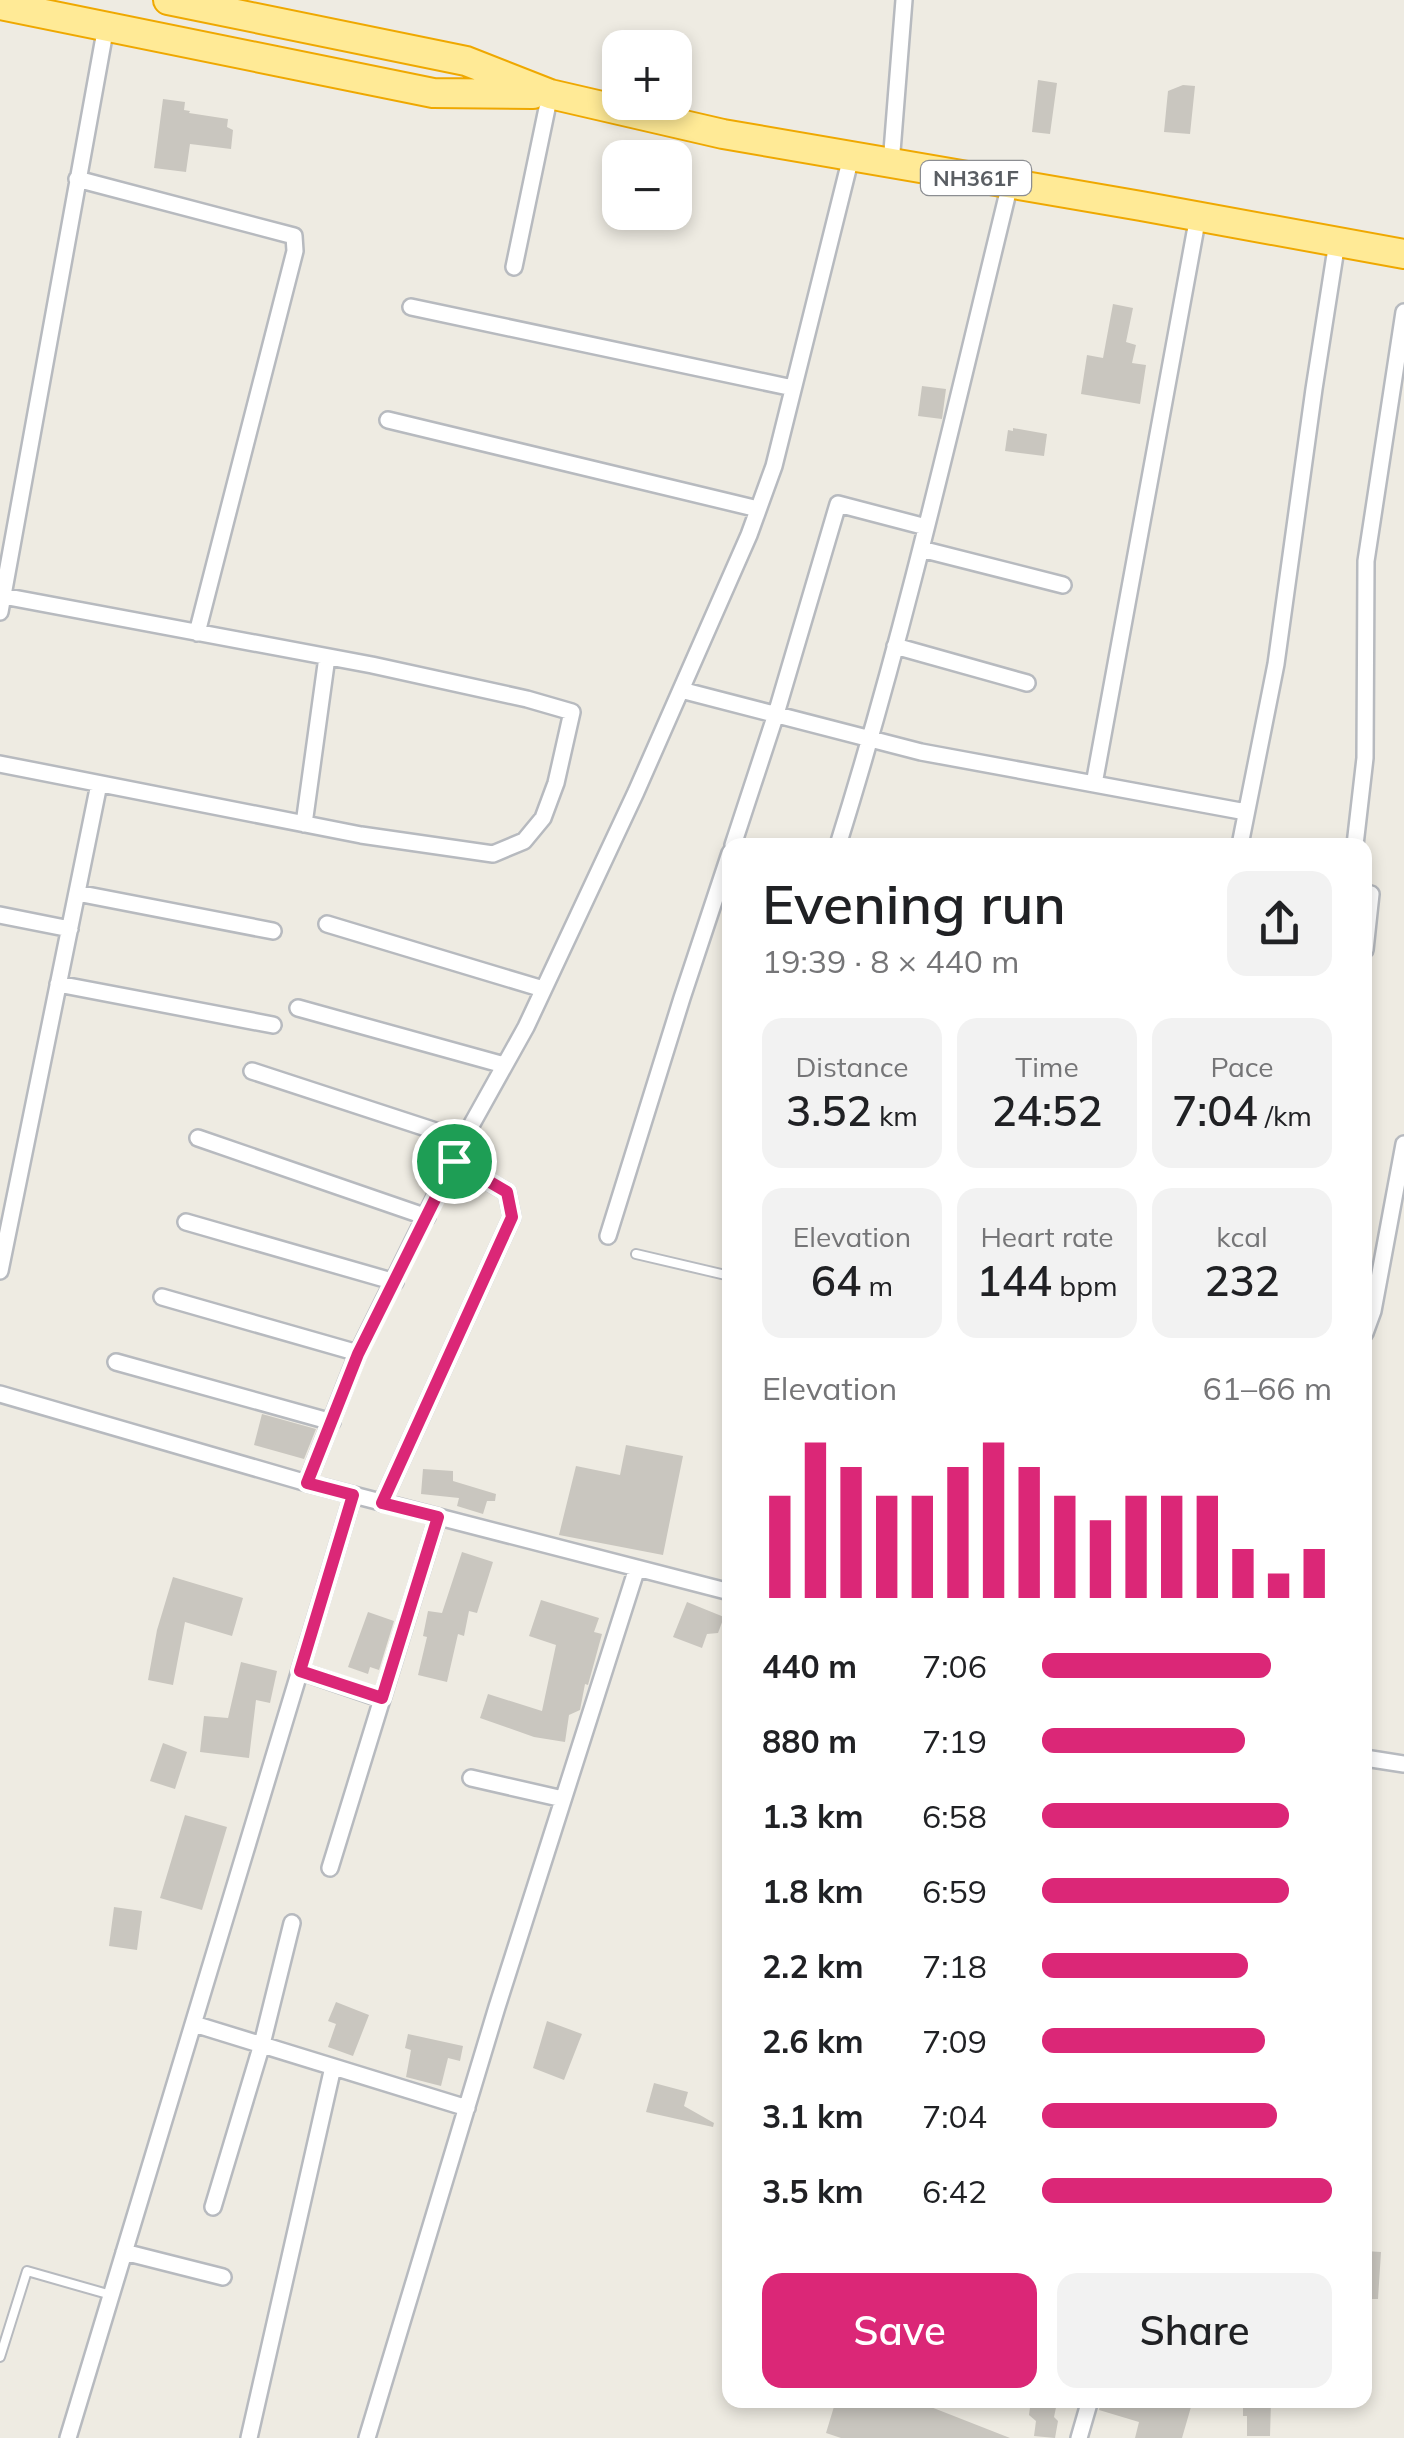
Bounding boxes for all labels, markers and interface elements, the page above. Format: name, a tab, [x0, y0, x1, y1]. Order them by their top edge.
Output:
map controls	[602, 30, 692, 230]
button: +	[602, 30, 692, 120]
button: −	[602, 140, 692, 230]
road number: NH361F	[921, 161, 1031, 195]
text: Evening run	[762, 869, 1066, 938]
button: share	[1227, 871, 1332, 976]
text: 19:39 · 8 × 440 m	[762, 941, 1019, 981]
text: Distance	[795, 1049, 909, 1084]
text: Time	[1015, 1049, 1079, 1084]
text: Pace	[1210, 1049, 1274, 1084]
text: 3.52	[786, 1084, 872, 1137]
text: 24:52	[992, 1084, 1102, 1137]
text: 7:04	[1172, 1084, 1258, 1137]
text: km	[872, 1098, 918, 1133]
text: /km	[1258, 1098, 1312, 1133]
pin	[412, 1119, 497, 1204]
icon: arrive	[427, 1134, 482, 1189]
text: Elevation	[793, 1219, 911, 1254]
text: Heart rate	[980, 1219, 1114, 1254]
text: kcal	[1216, 1219, 1268, 1254]
text: 64	[811, 1254, 861, 1307]
text: 144	[976, 1254, 1052, 1307]
text: 232	[1204, 1254, 1280, 1307]
text: m	[861, 1268, 893, 1303]
text: bpm	[1052, 1268, 1118, 1303]
text: Elevation	[762, 1368, 897, 1408]
text: 61–66 m	[1203, 1368, 1332, 1408]
text: 440 m	[762, 1646, 857, 1686]
text: 7:06	[922, 1646, 987, 1686]
text: 880 m	[762, 1721, 857, 1761]
text: 7:19	[922, 1721, 987, 1761]
text: 1.3 km	[762, 1796, 864, 1836]
text: 6:58	[922, 1796, 987, 1836]
text: 1.8 km	[762, 1871, 864, 1911]
text: 6:59	[922, 1871, 987, 1911]
text: 2.2 km	[762, 1946, 864, 1986]
text: 7:18	[922, 1946, 987, 1986]
text: 2.6 km	[762, 2021, 864, 2061]
text: 7:09	[922, 2021, 987, 2061]
text: 3.1 km	[762, 2096, 864, 2136]
text: 7:04	[922, 2096, 987, 2136]
text: 3.5 km	[762, 2171, 864, 2211]
text: 6:42	[922, 2171, 987, 2211]
button: Save	[762, 2273, 1037, 2388]
button: Share	[1057, 2273, 1332, 2388]

